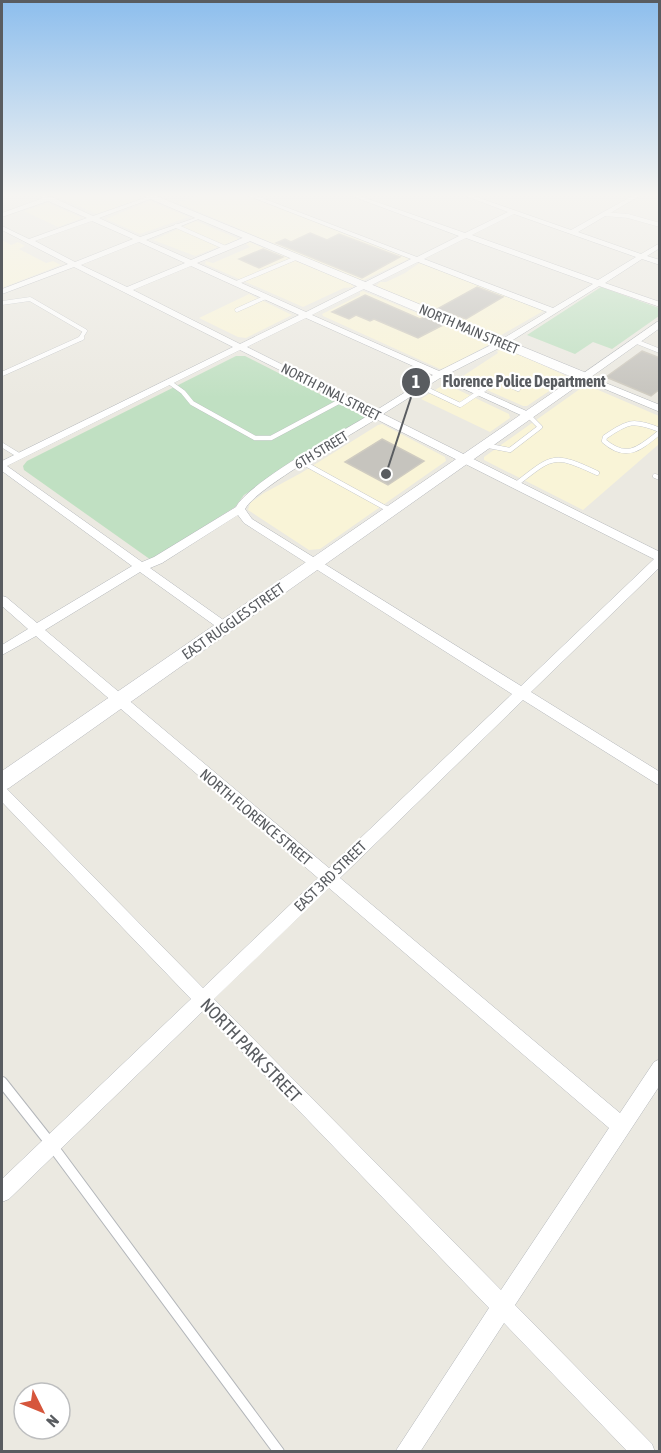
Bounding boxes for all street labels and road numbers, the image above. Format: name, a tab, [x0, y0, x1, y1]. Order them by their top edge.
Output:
street label: NORTH MAIN STREET	[417, 301, 521, 357]
street label: NORTH PINAL STREET	[279, 360, 383, 424]
street label: 6TH STREET	[291, 428, 351, 472]
street label: EAST RUGGLES STREET	[178, 579, 288, 663]
street label: NORTH FLORENCE STREET	[197, 765, 316, 869]
street label: EAST 3RD STREET	[290, 837, 370, 915]
street label: NORTH PARK STREET	[196, 994, 306, 1106]

